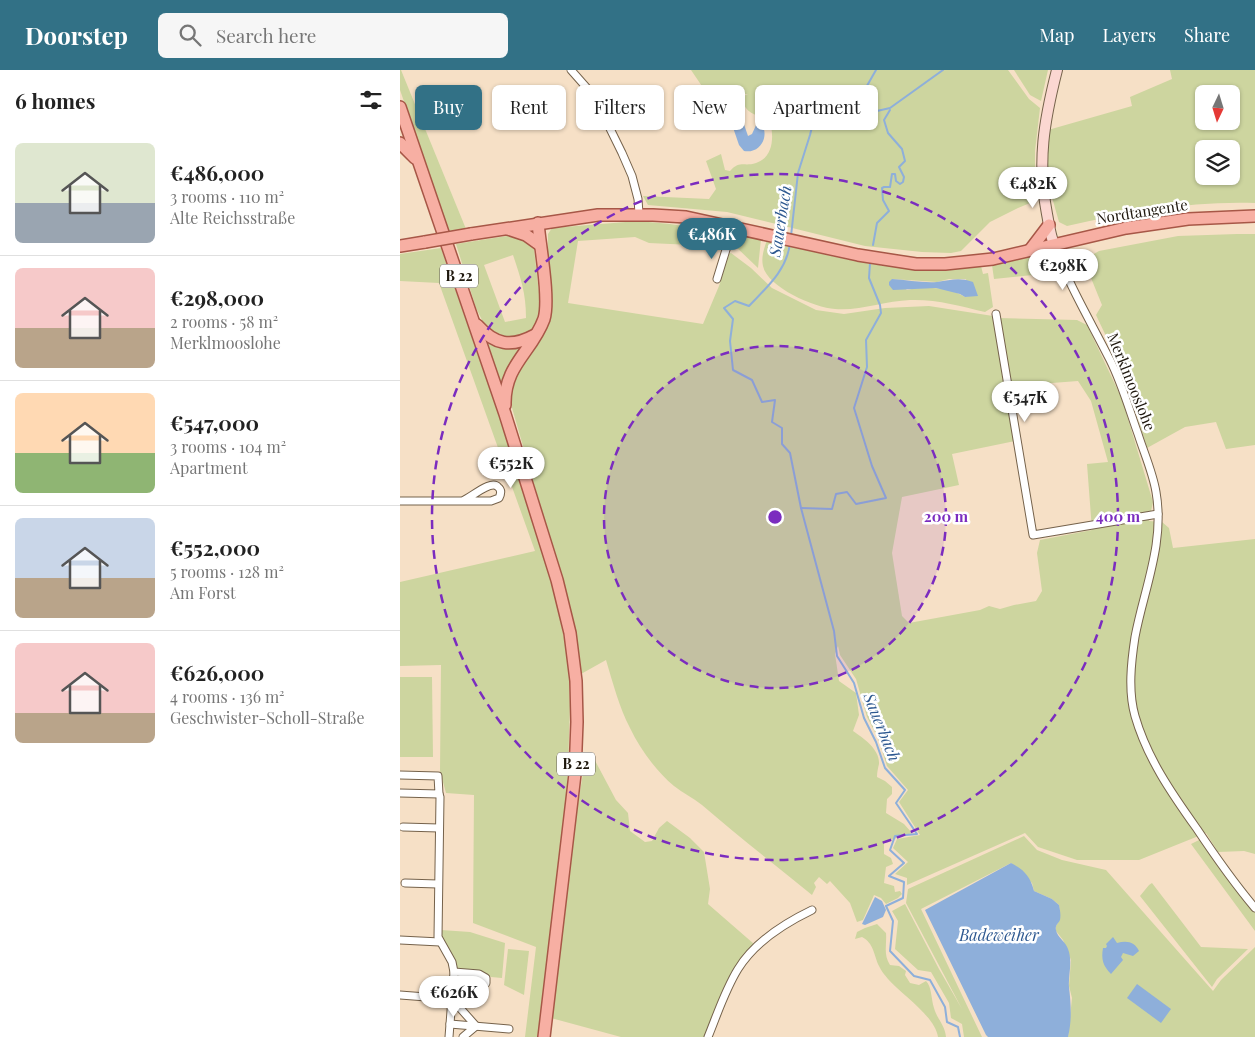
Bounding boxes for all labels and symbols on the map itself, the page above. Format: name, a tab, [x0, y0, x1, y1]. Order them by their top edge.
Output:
north arrow	[1195, 85, 1240, 130]
pin: €482K	[998, 166, 1068, 209]
water label: Sauerbach	[763, 184, 796, 259]
street label: Nordtangente	[1095, 194, 1189, 228]
pin: €486K	[677, 218, 747, 260]
pin: €298K	[1028, 248, 1098, 291]
road number: B 22	[440, 265, 478, 288]
street label: Merklmooslohe	[1103, 330, 1161, 434]
pin: €547K	[990, 380, 1060, 423]
pin: €552K	[476, 446, 546, 489]
text: 200 m	[924, 506, 969, 526]
text: 400 m	[1096, 506, 1141, 526]
centre of rings	[766, 508, 784, 526]
water label: Sauerbach	[859, 689, 906, 764]
road number: B 22	[557, 752, 595, 776]
water label: Badeweiher	[958, 924, 1040, 945]
pin: €626K	[419, 976, 489, 1018]

